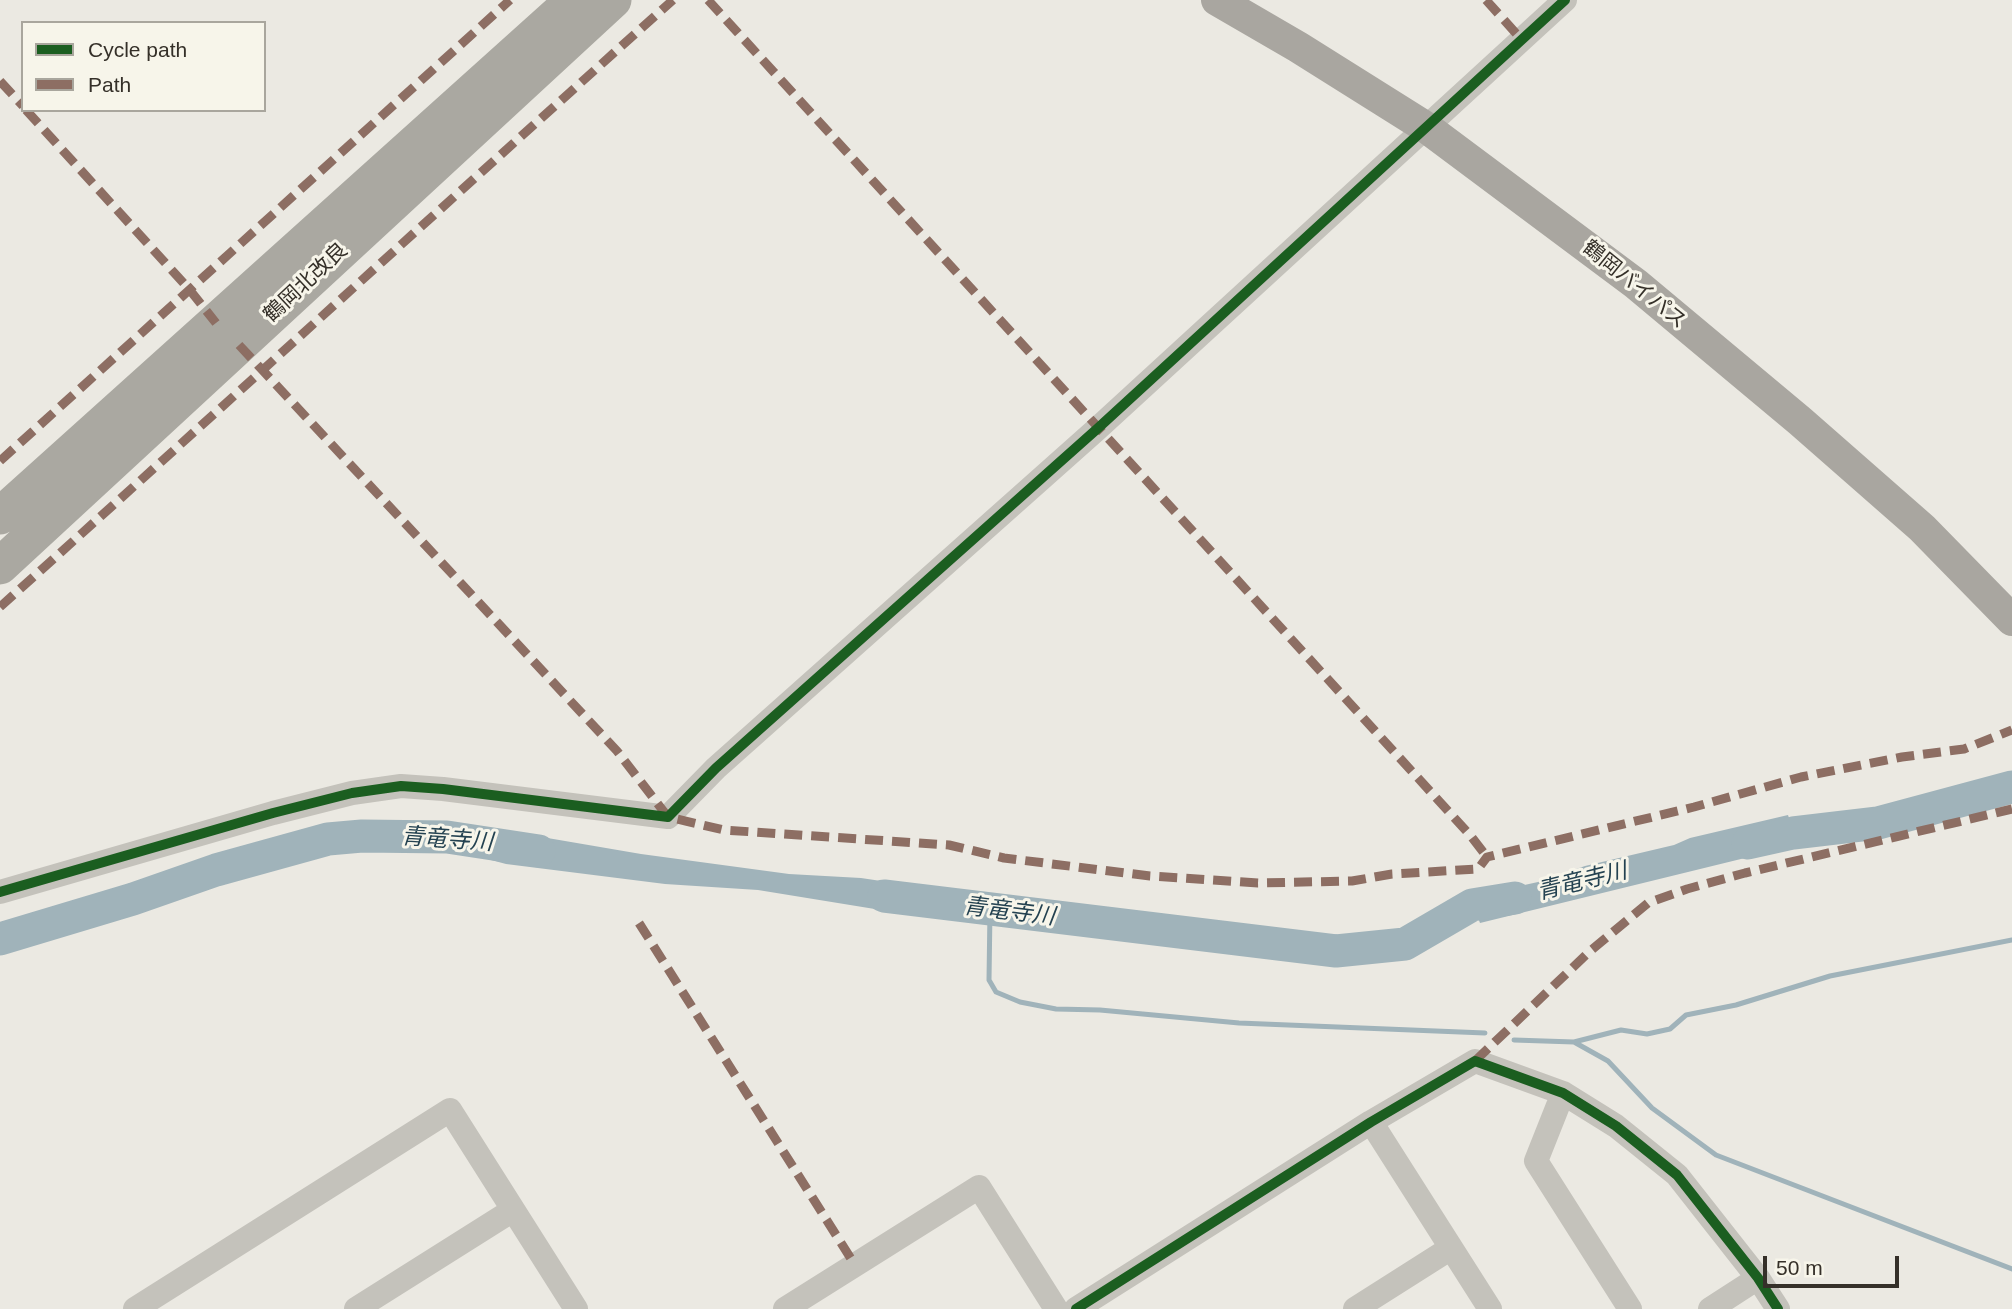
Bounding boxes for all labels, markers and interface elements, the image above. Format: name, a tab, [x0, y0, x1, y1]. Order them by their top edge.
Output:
legend	[21, 21, 266, 112]
text: Cycle path	[88, 38, 187, 61]
text: Path	[88, 73, 131, 96]
street label: 鶴岡バイパス	[1577, 236, 1691, 334]
street label: 鶴岡北改良	[259, 238, 353, 328]
water label: 青竜寺川	[400, 823, 494, 857]
water label: 青竜寺川	[1534, 857, 1630, 907]
water label: 青竜寺川	[962, 893, 1056, 931]
scale bar	[1767, 1242, 1904, 1286]
text: 50 m	[1776, 1256, 1823, 1279]

